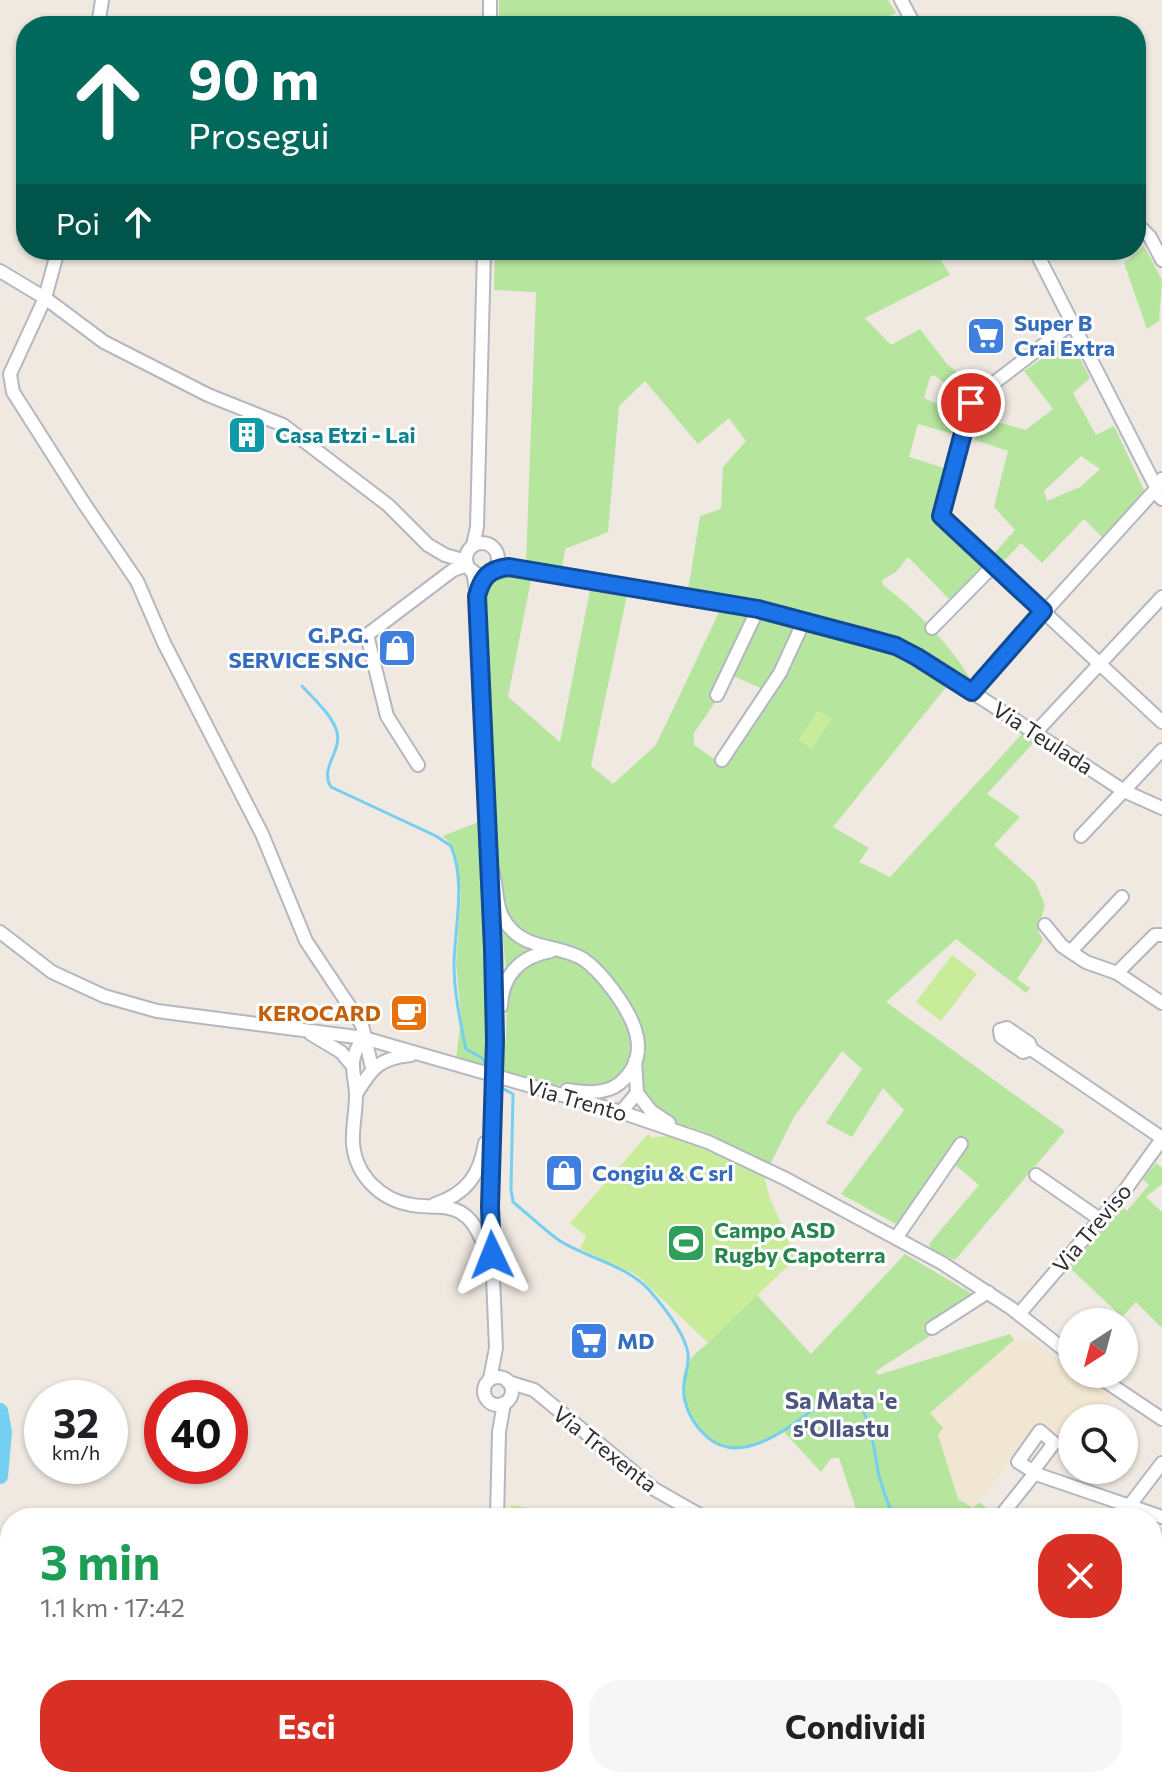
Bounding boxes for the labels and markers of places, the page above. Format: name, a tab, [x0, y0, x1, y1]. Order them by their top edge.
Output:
place label: Super B Crai Extra	[1014, 309, 1115, 361]
supermarket icon: Super B Crai Extra	[965, 315, 1007, 357]
pin	[937, 369, 1005, 437]
building icon: Casa Etzi - Lai	[226, 414, 268, 456]
place label: Casa Etzi - Lai	[275, 421, 416, 448]
place label: G.P.G. SERVICE SNC	[228, 621, 369, 673]
shop icon: G.P.G. SERVICE SNC	[376, 627, 418, 669]
cafe icon: KEROCARD	[388, 992, 430, 1034]
place label: KEROCARD	[258, 999, 381, 1026]
shop icon: Congiu & C srl	[543, 1152, 585, 1194]
place label: Congiu & C srl	[592, 1159, 733, 1186]
place label: Campo ASD Rugby Capoterra	[714, 1216, 886, 1268]
sports icon: Campo ASD Rugby Capoterra	[665, 1222, 707, 1264]
supermarket icon: MD	[568, 1320, 610, 1362]
place label: MD	[617, 1327, 654, 1354]

